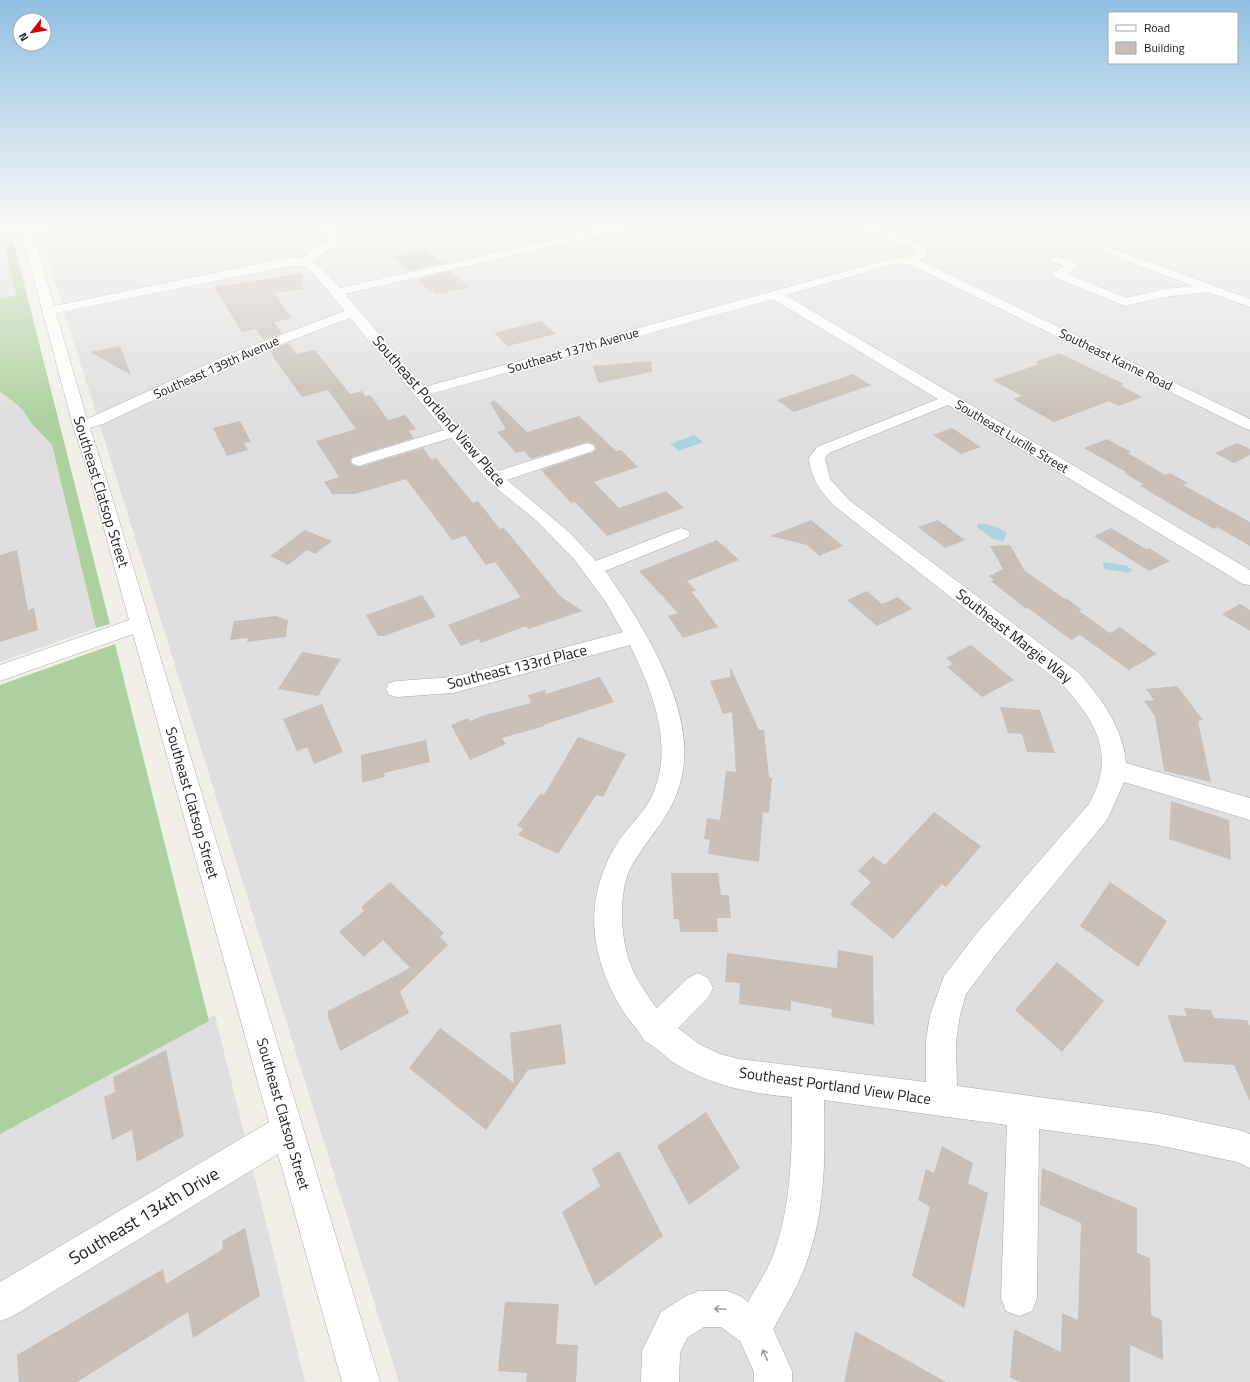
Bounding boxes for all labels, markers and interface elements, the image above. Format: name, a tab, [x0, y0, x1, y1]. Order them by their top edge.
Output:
north arrow	[12, 12, 52, 52]
legend	[1108, 12, 1238, 64]
text: Road	[1144, 18, 1170, 37]
text: N	[15, 30, 32, 45]
text: Building	[1144, 38, 1185, 57]
street label: Southeast 137th Avenue	[505, 322, 641, 378]
street label: Southeast Kanne Road	[1056, 323, 1176, 395]
street label: Southeast 139th Avenue	[150, 330, 282, 404]
street label: Southeast Portland View Place	[367, 330, 512, 491]
street label: Southeast Lucille Street	[951, 394, 1073, 478]
street label: Southeast Clatsop Street	[68, 413, 136, 571]
street label: Southeast Margie Way	[951, 583, 1078, 689]
street label: Southeast 133rd Place	[445, 638, 589, 695]
street label: Southeast Clatsop Street	[160, 724, 225, 882]
street label: Southeast Clatsop Street	[251, 1035, 316, 1193]
street label: Southeast Portland View Place	[738, 1061, 933, 1110]
street label: Southeast 134th Drive	[63, 1160, 224, 1271]
one-way arrow	[714, 1306, 727, 1313]
one-way arrow	[761, 1349, 768, 1361]

